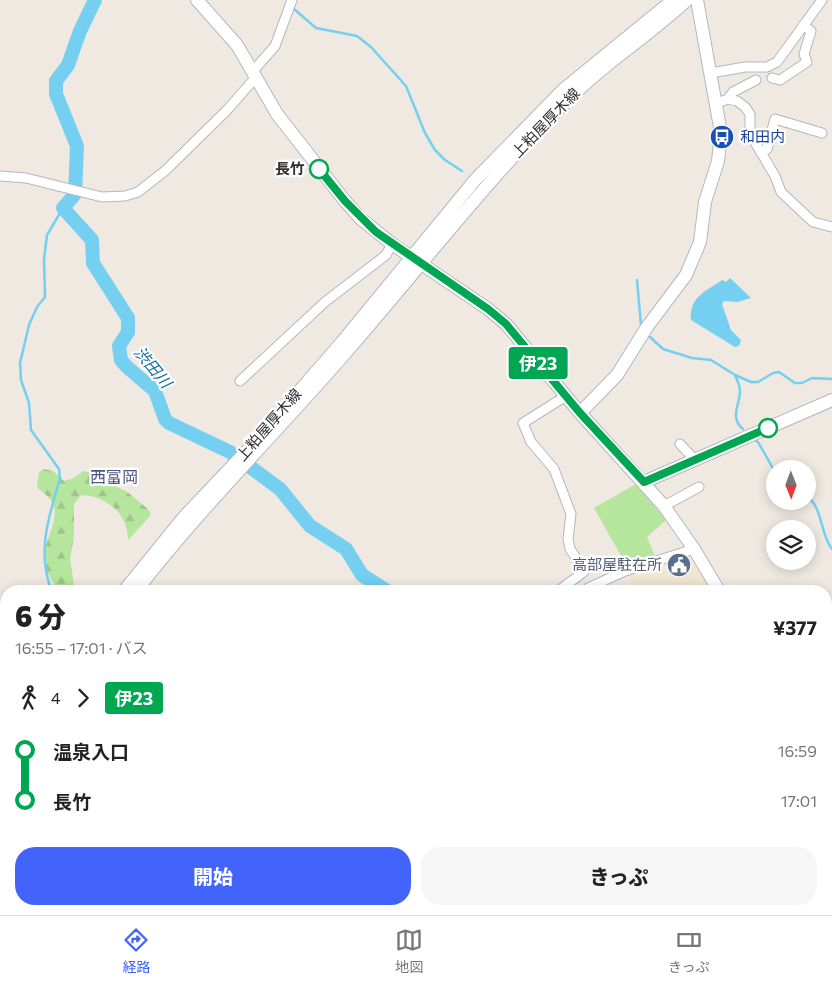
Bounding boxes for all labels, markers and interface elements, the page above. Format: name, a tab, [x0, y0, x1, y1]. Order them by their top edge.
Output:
street label: 上粕屋厚木線	[508, 84, 583, 161]
bus stop icon: 和田内	[709, 124, 735, 150]
place label: 和田内	[740, 127, 785, 145]
place label: 長竹	[275, 159, 305, 177]
marker: 長竹	[309, 159, 329, 179]
water label: 渋田川	[131, 342, 177, 393]
line badge: 伊23	[509, 347, 567, 379]
text: 伊23	[519, 352, 557, 374]
street label: 上粕屋厚木線	[232, 384, 305, 464]
unlabelled marker	[758, 418, 778, 438]
north arrow	[766, 460, 816, 510]
map controls	[766, 460, 816, 570]
district label: 西富岡	[90, 467, 138, 486]
button: layers	[766, 520, 816, 570]
public building icon: 高部屋駐在所	[666, 552, 692, 578]
place label: 高部屋駐在所	[572, 555, 662, 573]
text: 6 分	[15, 599, 66, 633]
text: ¥377	[773, 616, 817, 639]
text: 16:55 – 17:01 · バス	[15, 638, 148, 657]
icon: walk	[15, 684, 43, 712]
icon: forward	[69, 684, 97, 712]
text: 伊23	[115, 687, 153, 709]
text: 4	[51, 688, 61, 707]
text: 温泉入口	[53, 740, 129, 763]
text: 16:59	[778, 741, 817, 760]
text: 長竹	[53, 790, 91, 813]
text: 17:01	[781, 791, 817, 810]
button: 開始	[15, 847, 411, 905]
button: きっぷ	[421, 847, 817, 905]
tab: 経路	[122, 926, 150, 976]
tab: 地図	[395, 926, 423, 976]
tab: きっぷ	[668, 926, 710, 976]

